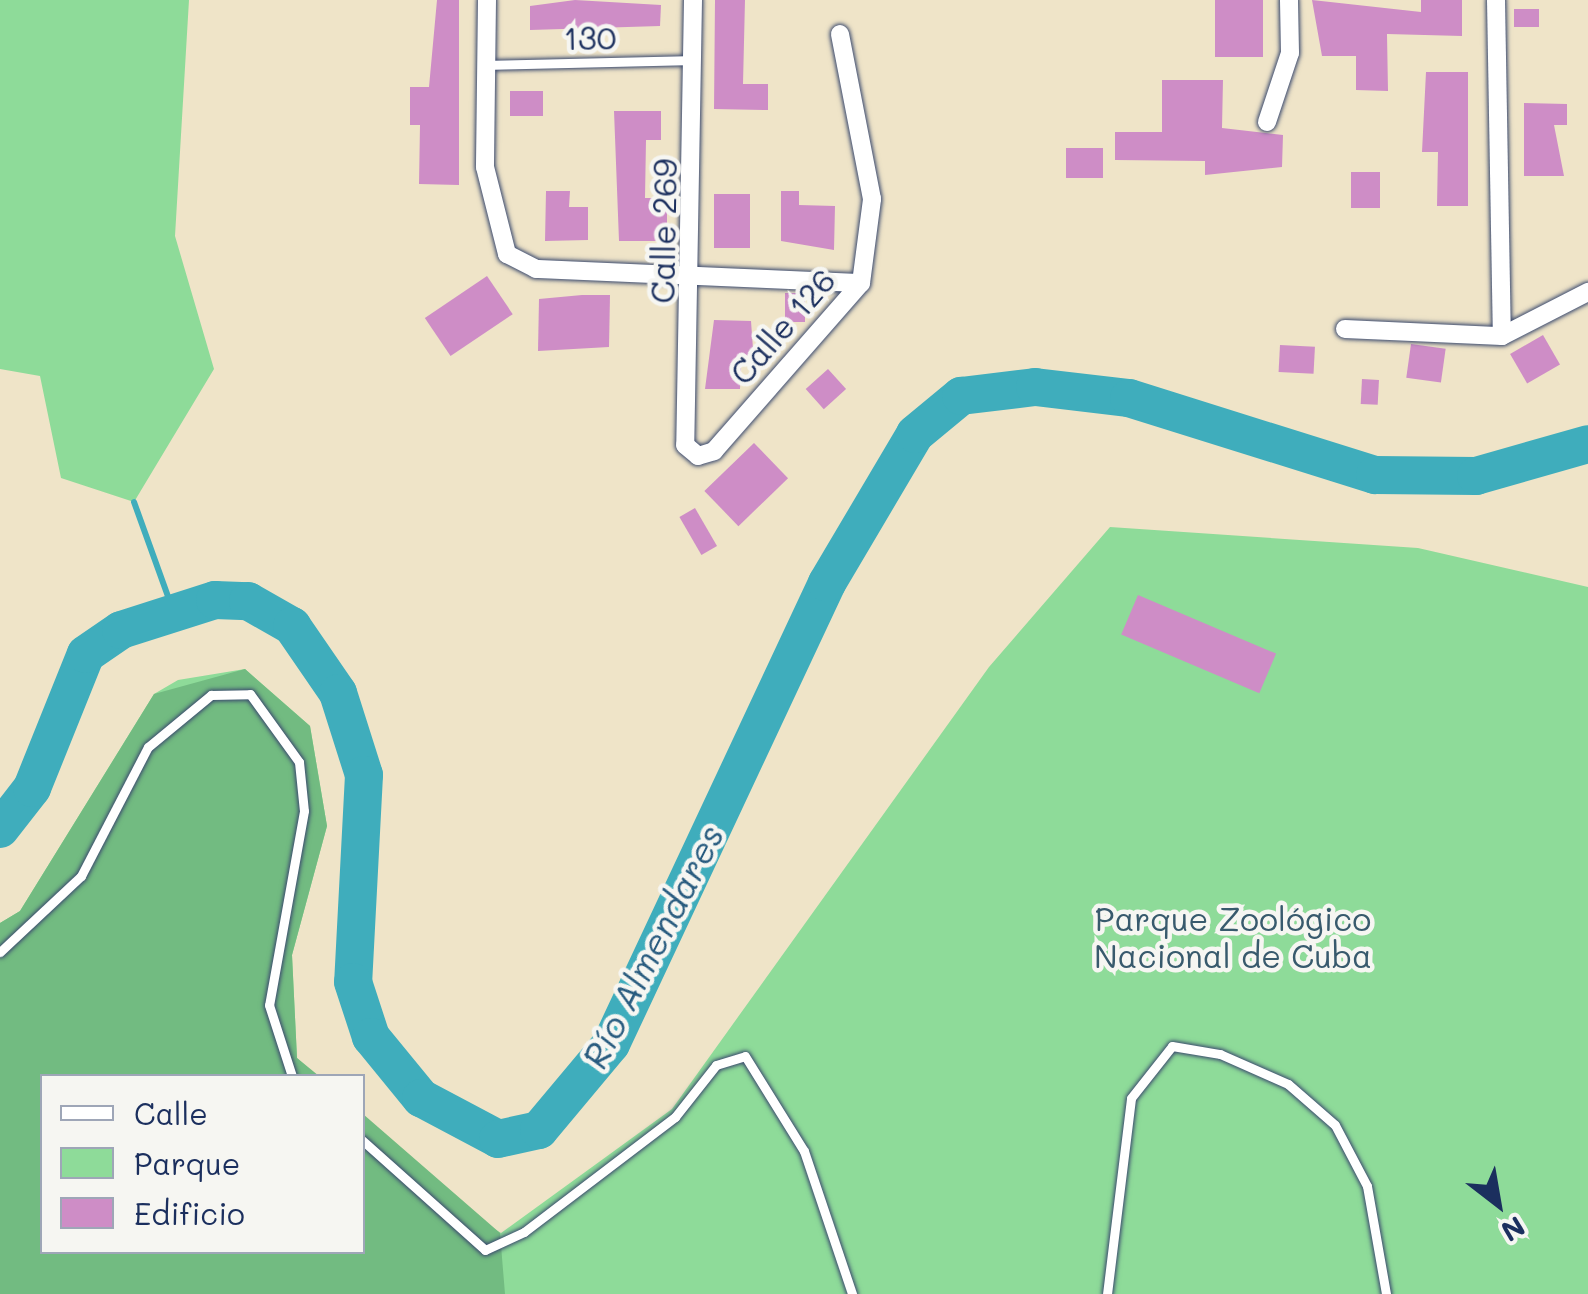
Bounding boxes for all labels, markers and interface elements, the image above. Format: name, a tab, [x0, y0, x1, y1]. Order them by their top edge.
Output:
street label: 130	[563, 17, 617, 57]
street label: Calle 269	[643, 158, 683, 304]
street label: Calle 126	[721, 260, 843, 392]
water label: Río Almendares	[573, 817, 731, 1075]
park label: Parque Zoológico Nacional de Cuba	[1094, 900, 1372, 975]
legend	[40, 1074, 365, 1254]
text: Calle	[134, 1093, 208, 1133]
text: Parque	[134, 1143, 240, 1183]
north arrow	[1448, 1154, 1548, 1254]
text: Edificio	[134, 1193, 245, 1233]
text: N	[1495, 1209, 1532, 1251]

